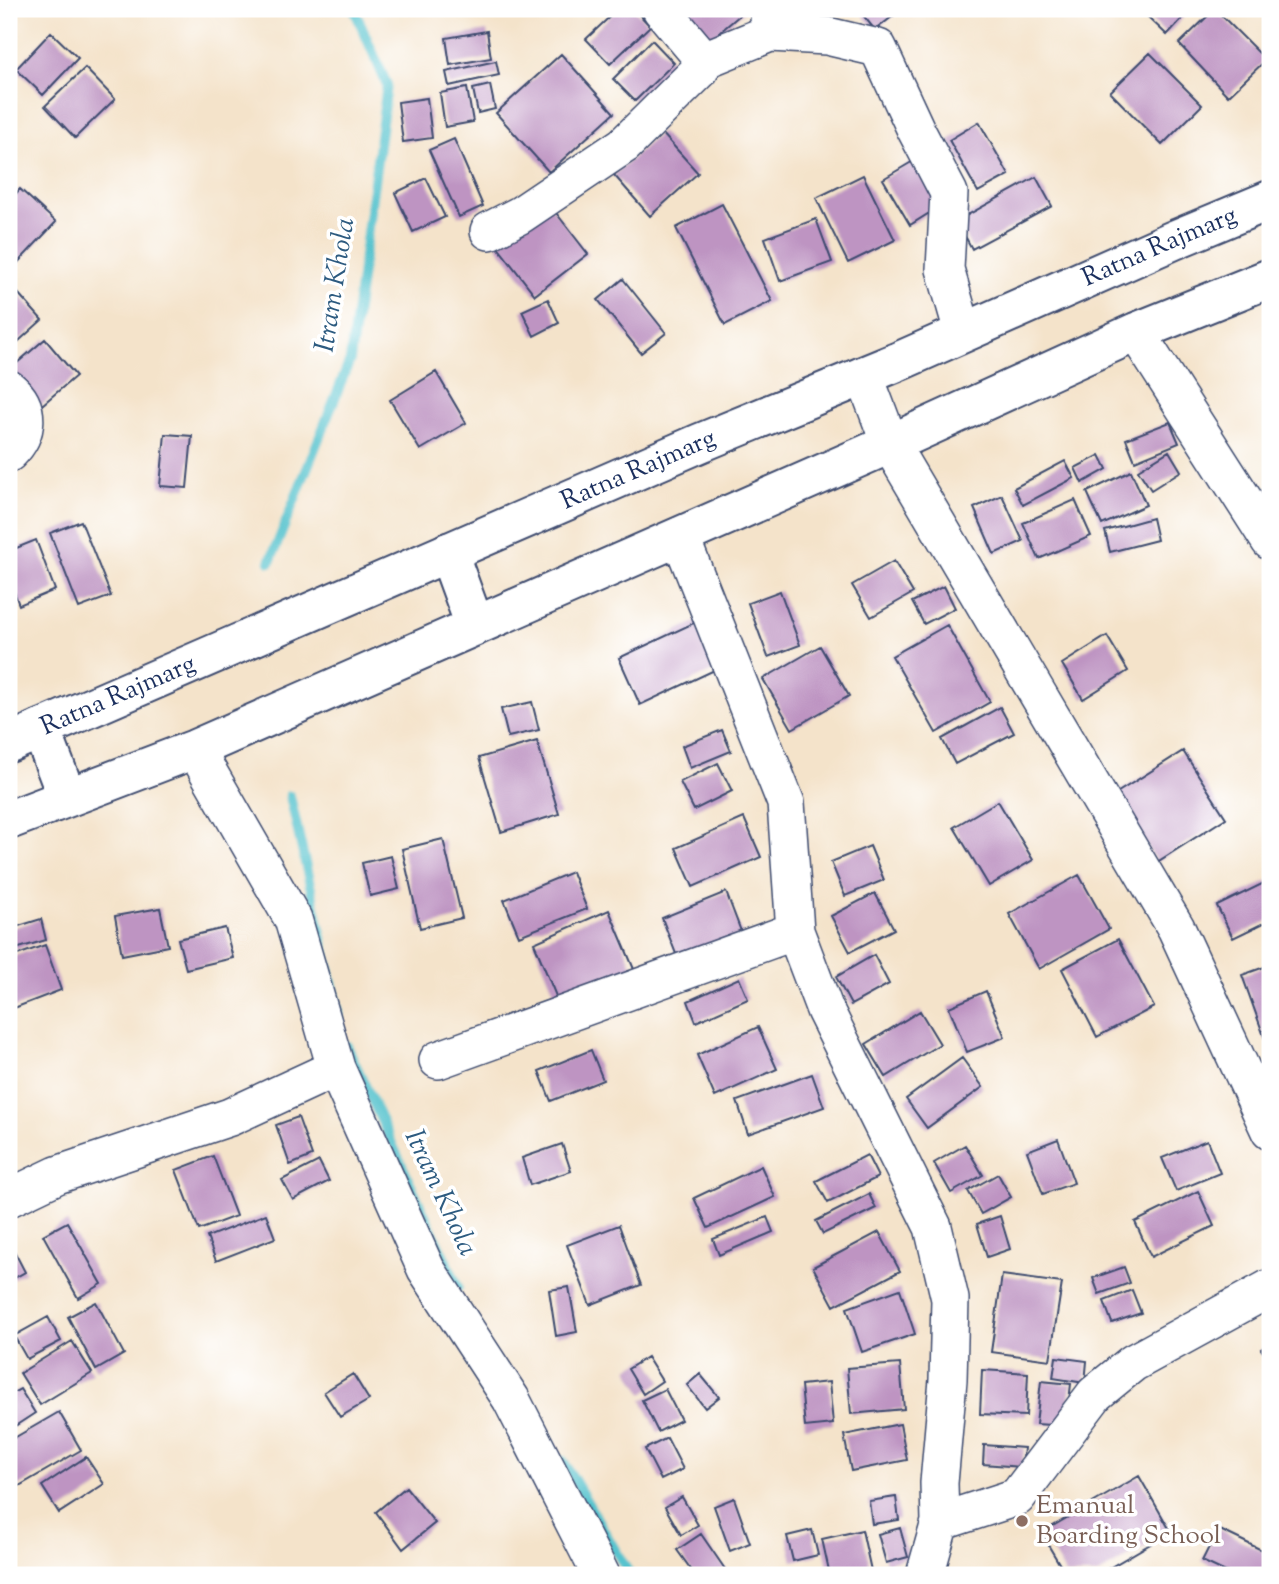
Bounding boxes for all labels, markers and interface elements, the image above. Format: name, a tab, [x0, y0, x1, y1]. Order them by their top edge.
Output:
street label: Ratna Rajmarg	[1076, 197, 1243, 297]
water label: Itram Khola	[306, 215, 366, 355]
street label: Ratna Rajmarg	[555, 420, 721, 520]
street label: Ratna Rajmarg	[35, 646, 201, 746]
water label: Itram Khola	[393, 1123, 487, 1263]
place label: Emanual Boarding School	[1036, 1488, 1221, 1555]
marker: Emanual Boarding School	[1014, 1513, 1030, 1529]

